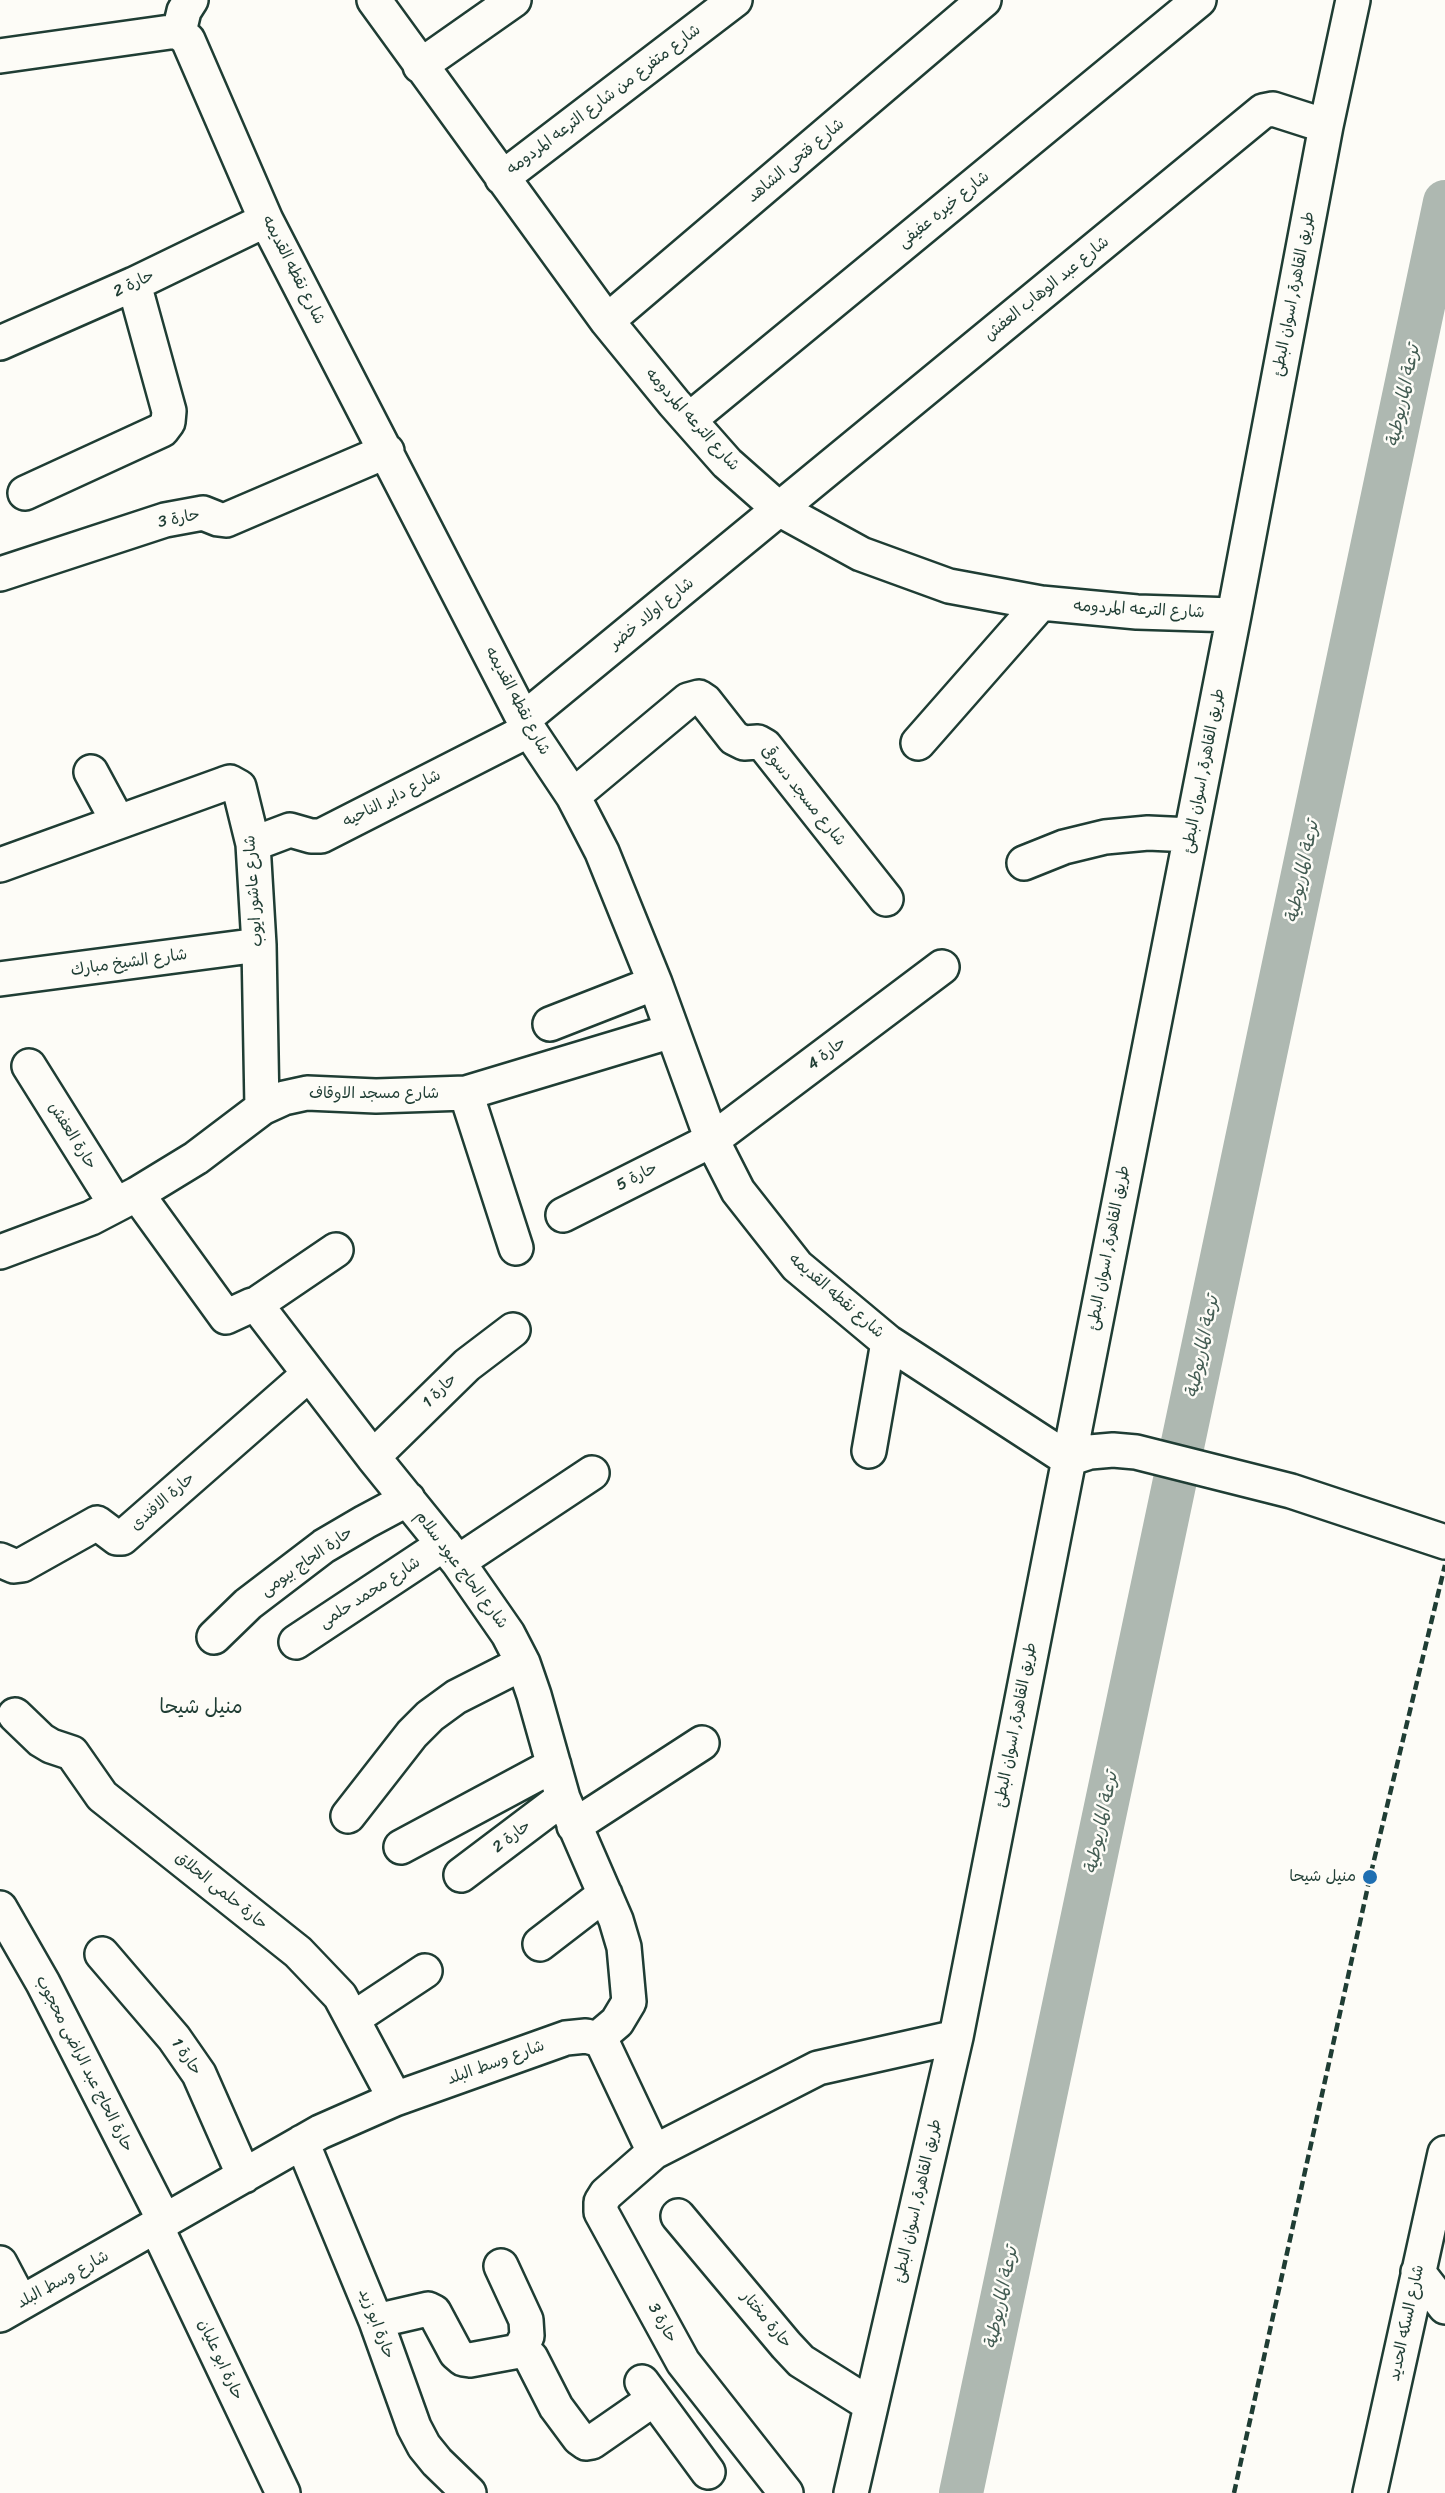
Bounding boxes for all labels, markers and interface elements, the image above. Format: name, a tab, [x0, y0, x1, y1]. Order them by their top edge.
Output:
street label: شارع متفرع من شارع الترعه المردومه	[503, 21, 705, 179]
street label: شارع فتحى الشاهد	[744, 115, 848, 207]
street label: شارع خيره عفيفى	[894, 167, 994, 253]
street label: طريق القاهرة, اسوان البطئ	[1269, 210, 1319, 378]
street label: شارع نقطه القديمه	[257, 212, 329, 328]
street label: شارع عبد الوهاب العفش	[981, 233, 1113, 345]
street label: حارة 2	[111, 266, 157, 302]
water label: ترعة الماريوطية	[1383, 343, 1425, 449]
street label: شارع الترعه المردومه	[641, 365, 743, 475]
street label: حارة 3	[156, 506, 202, 532]
street label: شارع اولاد خضر	[606, 574, 698, 654]
street label: شارع الترعه المردومه	[1073, 597, 1205, 623]
street label: شارع نقطه القديمه	[480, 643, 554, 759]
street label: طريق القاهرة, اسوان البطئ	[1179, 687, 1229, 855]
street label: شارع مسجد دسوقى	[756, 742, 850, 850]
street label: شارع داير الناحيه	[340, 766, 444, 832]
water label: ترعة الماريوطية	[1282, 819, 1324, 925]
street label: شارع عاشور ايوب	[241, 835, 267, 947]
street label: شارع الشيخ مبارك	[70, 945, 188, 981]
street label: حارة 4	[804, 1033, 850, 1075]
street label: شارع مسجد الاوقاف	[309, 1084, 439, 1104]
street label: حارة العفش	[44, 1099, 100, 1173]
street label: حارة 5	[613, 1159, 661, 1195]
street label: طريق القاهرة, اسوان البطئ	[1084, 1164, 1134, 1332]
street label: شارع نقطه القديمه	[784, 1249, 888, 1343]
water label: ترعة الماريوطية	[1182, 1294, 1224, 1400]
street label: حارة 1	[419, 1370, 461, 1412]
street label: حارة الافندى	[127, 1469, 199, 1535]
street label: شارع الحاج عبود سلام	[410, 1507, 512, 1633]
street label: حارة الحاج بيومى	[257, 1523, 357, 1601]
street label: شارع محمد حلمى	[316, 1553, 424, 1633]
street label: طريق القاهرة, اسوان البطئ	[991, 1641, 1041, 1809]
district label: منيل شيحا	[159, 1696, 243, 1720]
water label: ترعة الماريوطية	[1081, 1770, 1123, 1876]
street label: حارة 2	[489, 1816, 535, 1858]
street label: حارة حلمى الحلاق	[171, 1848, 271, 1934]
place label: منيل شيحا	[1289, 1867, 1356, 1887]
marker: منيل شيحا	[1361, 1868, 1379, 1886]
street label: حارة الحاج عبد الراضى محجوب	[31, 1973, 137, 2155]
street label: حارة 1	[167, 2035, 205, 2079]
street label: شارع وسط البلد	[445, 2036, 547, 2090]
street label: طريق القاهرة, اسوان البطئ	[890, 2117, 946, 2285]
water label: ترعة الماريوطية	[981, 2245, 1023, 2351]
street label: شارع وسط البلد	[14, 2247, 112, 2313]
street label: شارع السكه الحديد	[1385, 2263, 1429, 2383]
street label: حارة ابو زيد	[354, 2286, 398, 2362]
street label: حارة مختار	[737, 2287, 795, 2353]
street label: حارة 3	[643, 2300, 681, 2346]
street label: حارة ابو عليان	[193, 2317, 247, 2403]

